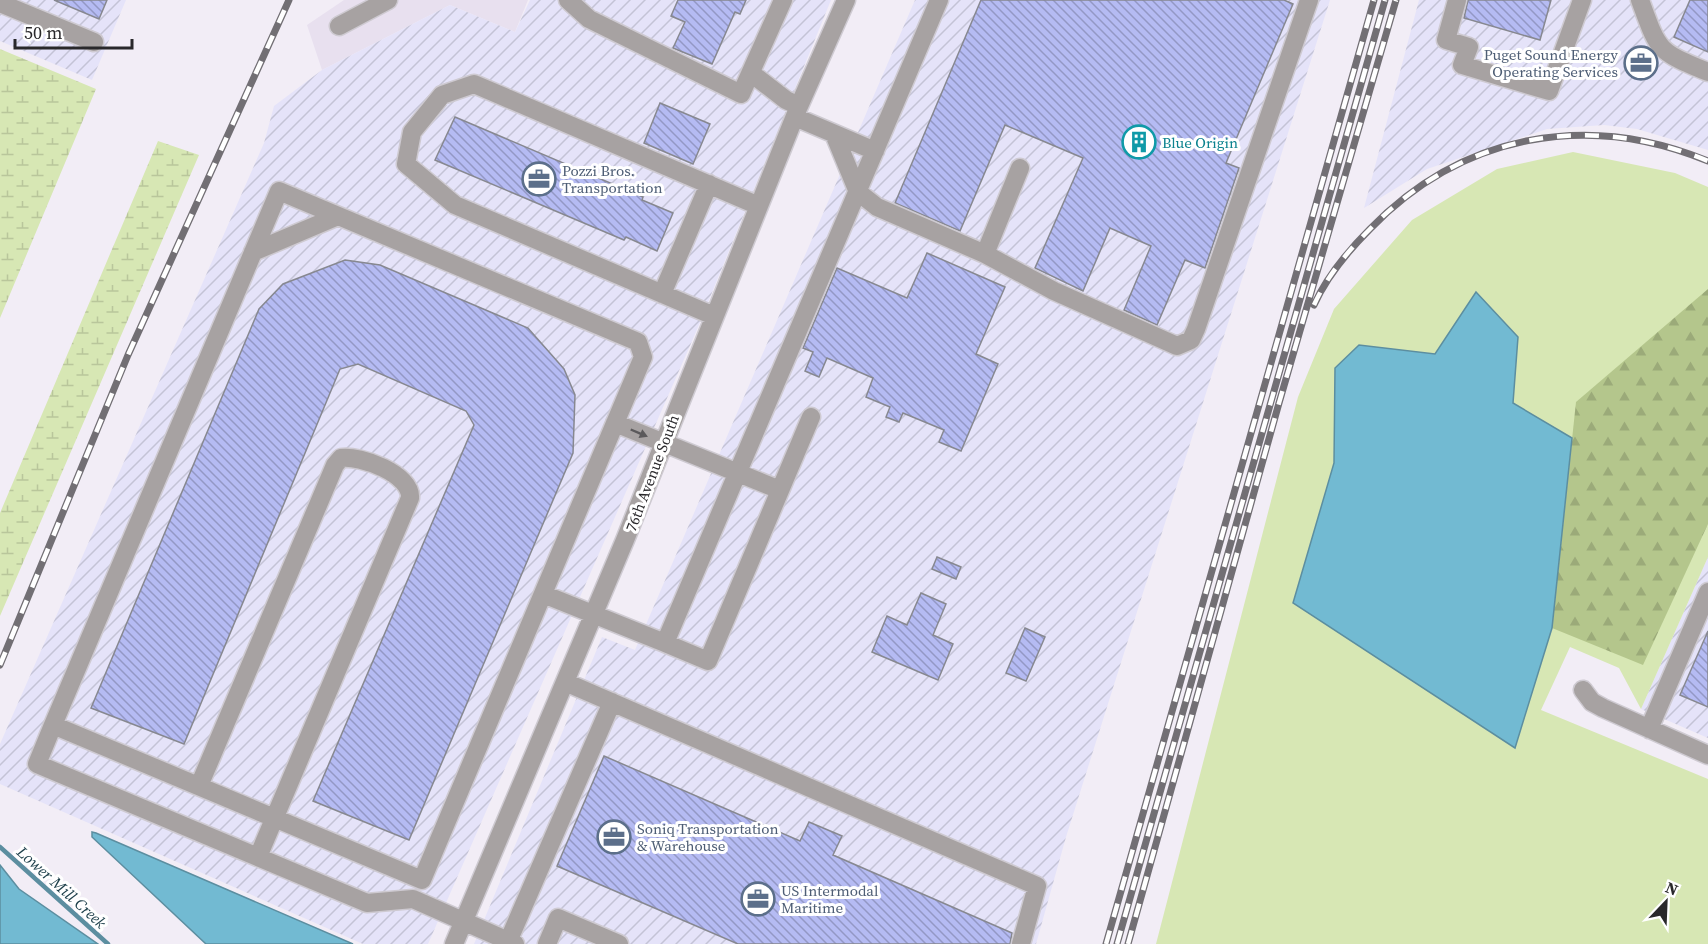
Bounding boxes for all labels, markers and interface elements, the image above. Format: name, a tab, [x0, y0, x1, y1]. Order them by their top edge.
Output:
scale bar	[15, 12, 132, 50]
text: 50 m	[24, 20, 62, 45]
place label: Puget Sound Energy Operating Services	[1484, 44, 1618, 82]
office icon: Puget Sound Energy Operating Services	[1623, 45, 1659, 81]
building icon: Blue Origin	[1121, 124, 1157, 160]
place label: Blue Origin	[1162, 132, 1238, 153]
place label: Pozzi Bros. Transportation	[562, 160, 663, 198]
office icon: Pozzi Bros. Transportation	[521, 161, 557, 197]
street label: 76th Avenue South	[620, 412, 684, 534]
one-way arrow	[631, 428, 649, 438]
place label: Soniq Transportation & Warehouse	[637, 818, 779, 856]
office icon: Soniq Transportation & Warehouse	[596, 819, 632, 855]
water label: Lower Mill Creek	[12, 840, 112, 933]
north arrow	[1636, 872, 1696, 932]
text: N	[1662, 876, 1682, 901]
place label: US Intermodal Maritime	[781, 880, 879, 918]
office icon: US Intermodal Maritime	[740, 881, 776, 917]

